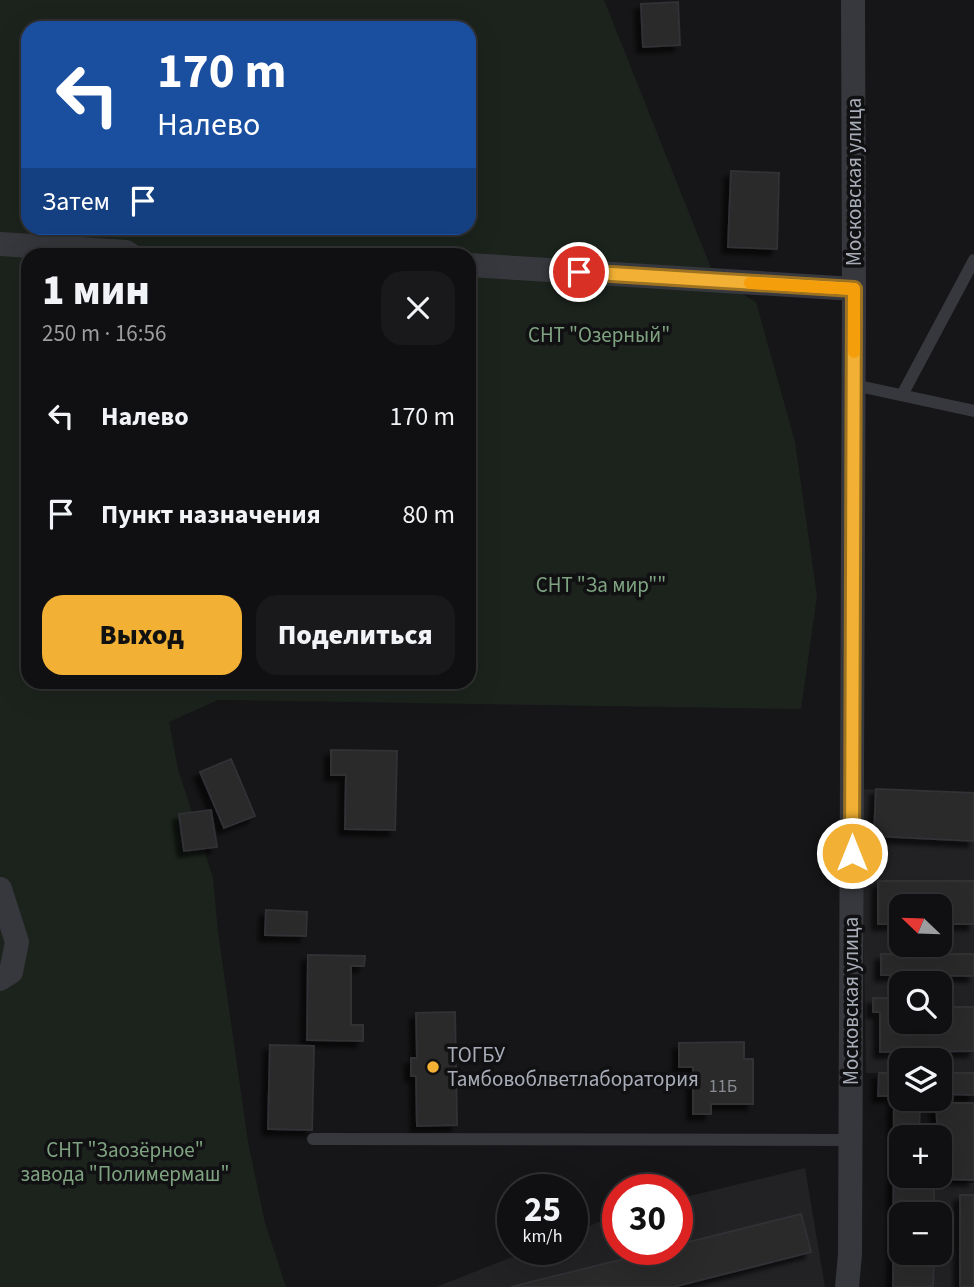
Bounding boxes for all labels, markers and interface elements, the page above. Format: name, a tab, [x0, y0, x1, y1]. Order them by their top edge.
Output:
text: 170 m	[157, 37, 286, 107]
icon: left	[42, 49, 133, 140]
street label: Московская улица	[839, 98, 869, 266]
text: Налево	[157, 102, 260, 148]
icon: arrive	[124, 182, 162, 220]
text: Затем	[42, 183, 110, 220]
pin	[549, 242, 609, 302]
icon: arrive	[560, 253, 598, 291]
text: 1 мин	[42, 261, 150, 321]
button: close	[381, 271, 455, 345]
text: 250 m · 16:56	[42, 317, 166, 350]
park label: СНТ "Озерный"	[528, 320, 670, 350]
icon: left	[42, 397, 80, 435]
text: Налево	[101, 398, 189, 435]
text: 170 m	[389, 398, 455, 435]
icon: arrive	[42, 495, 80, 533]
text: Пункт назначения	[101, 496, 321, 533]
text: 80 m	[402, 496, 455, 533]
park label: СНТ "За мир""	[536, 570, 666, 600]
button: Выход	[42, 595, 242, 675]
button: Поделиться	[256, 595, 455, 675]
position arrow	[815, 816, 889, 890]
north arrow	[889, 894, 952, 957]
map controls	[889, 894, 952, 1265]
street label: Московская улица	[836, 917, 866, 1085]
button: search	[889, 971, 952, 1034]
place label: ТОГБУ Тамбовоблветлаборатория	[447, 1040, 699, 1094]
button: layers	[889, 1048, 952, 1111]
marker: ТОГБУ Тамбовоблветлаборатория	[425, 1059, 441, 1075]
house number: 11Б	[709, 1074, 737, 1099]
button: +	[889, 1125, 952, 1188]
park label: СНТ "Заозёрное" завода "Полимермаш"	[20, 1135, 230, 1189]
speed limit sign: 30	[602, 1174, 693, 1265]
text: 25	[524, 1185, 561, 1235]
button: −	[889, 1202, 952, 1265]
text: km/h	[523, 1224, 562, 1249]

